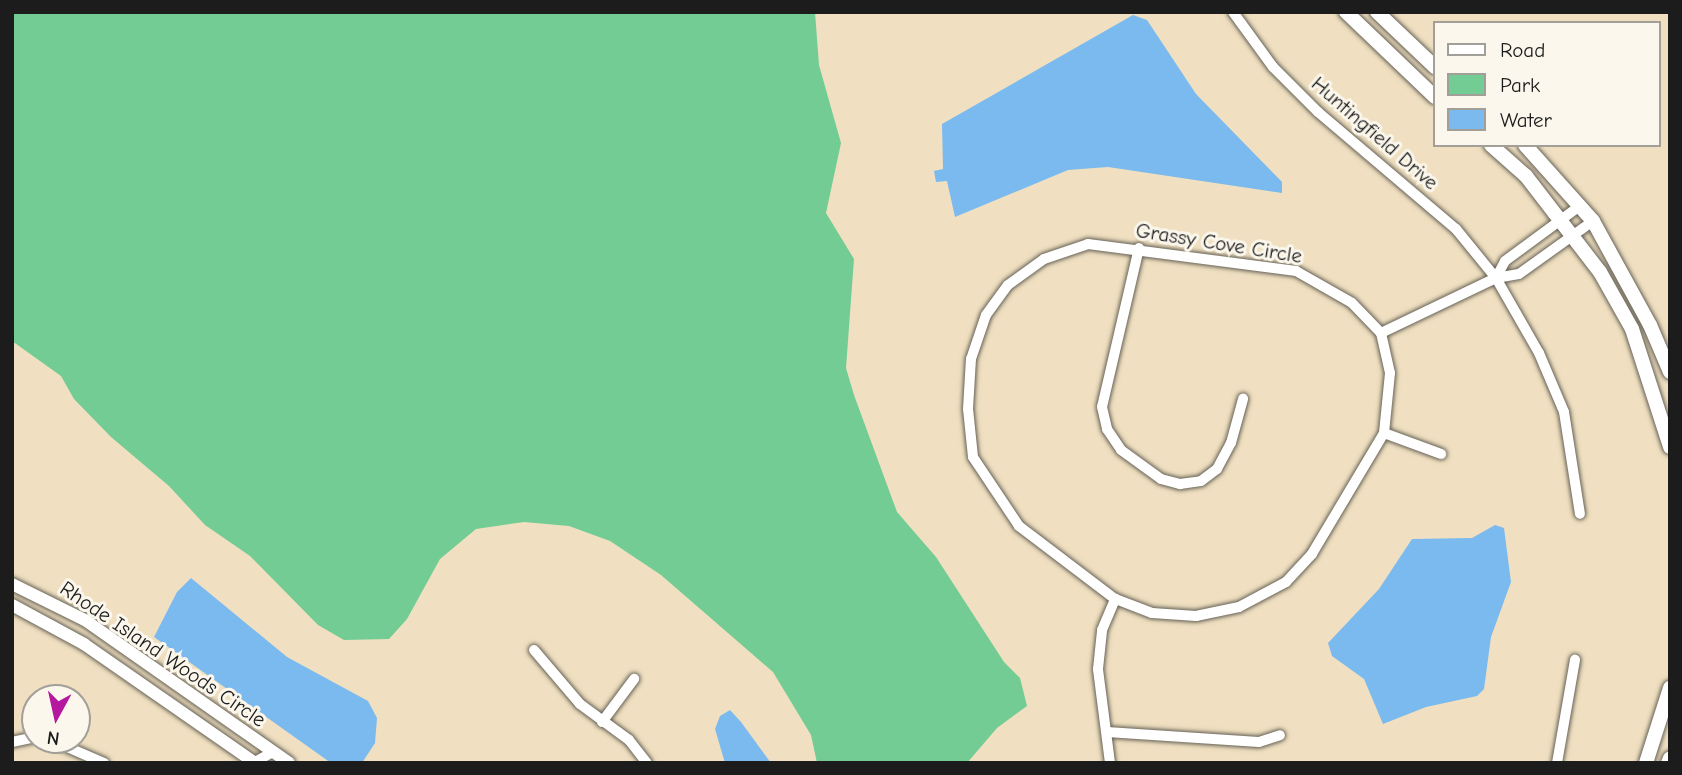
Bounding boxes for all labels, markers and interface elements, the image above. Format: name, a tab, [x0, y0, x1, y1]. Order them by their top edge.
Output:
legend	[1434, 21, 1661, 147]
text: Road	[1500, 38, 1545, 62]
street label: Huntingfield Drive	[1306, 71, 1444, 195]
text: Park	[1500, 73, 1540, 97]
text: Water	[1500, 108, 1552, 132]
street label: Grassy Cove Circle	[1134, 217, 1304, 269]
street label: Rhode Island Woods Circle	[55, 576, 271, 732]
north arrow	[21, 684, 91, 754]
text: N	[46, 726, 61, 750]

